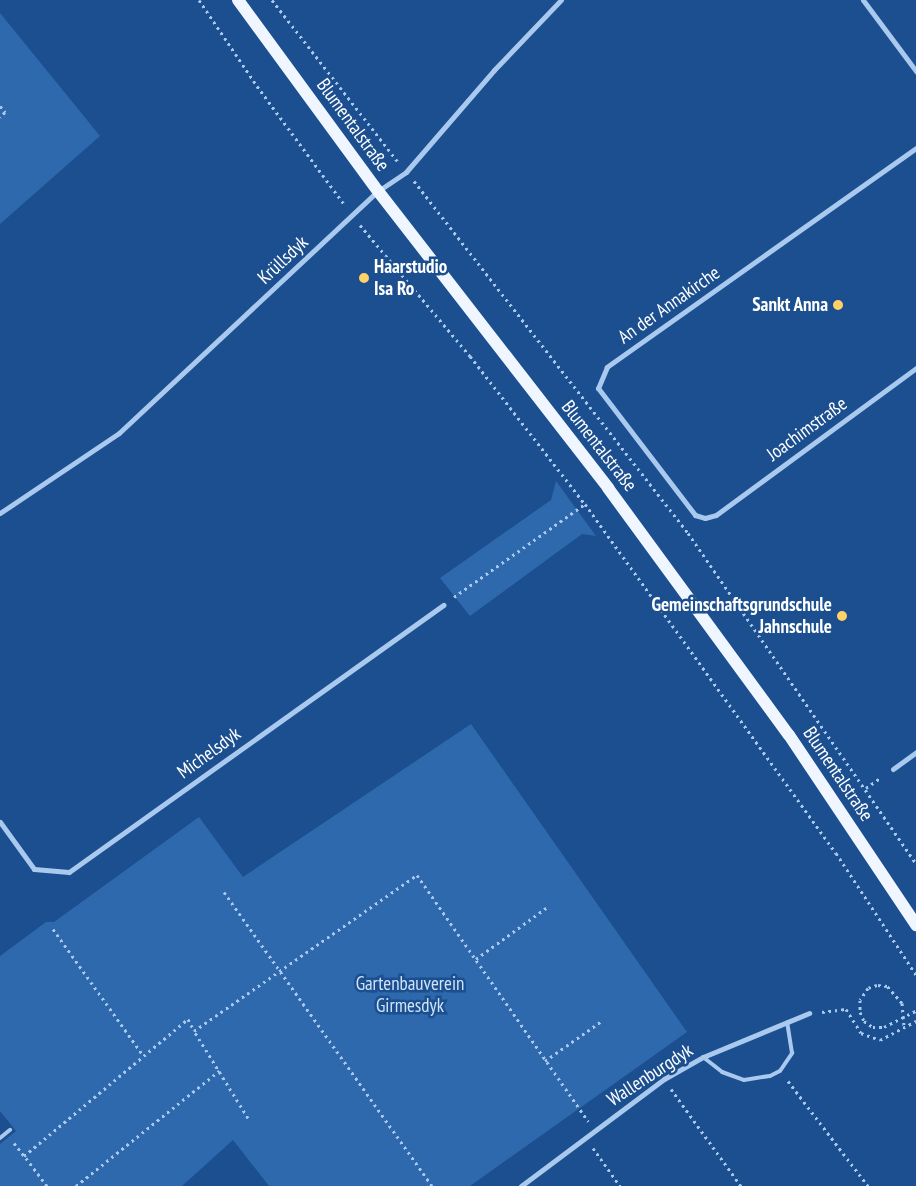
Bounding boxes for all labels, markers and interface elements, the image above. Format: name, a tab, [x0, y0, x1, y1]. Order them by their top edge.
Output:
street label: Blumentalstraße	[312, 74, 394, 176]
street label: Krüllsdyk	[253, 231, 313, 289]
place label: Haarstudio Isa Ro	[374, 256, 447, 300]
street label: An der Annakirche	[613, 261, 725, 349]
marker: Haarstudio Isa Ro	[358, 272, 370, 284]
place label: Sankt Anna	[752, 294, 828, 316]
marker: Sankt Anna	[832, 299, 844, 311]
street label: Joachimstraße	[762, 392, 852, 466]
street label: Blumentalstraße	[556, 396, 642, 496]
place label: Gemeinschaftsgrundschule Jahnschule	[651, 594, 832, 638]
marker: Gemeinschaftsgrundschule Jahnschule	[836, 610, 848, 622]
street label: Michelsdyk	[173, 722, 245, 784]
street label: Blumentalstraße	[798, 722, 878, 826]
park label: Gartenbauverein Girmesdyk	[356, 973, 464, 1017]
street label: Wallenburgdyk	[603, 1039, 697, 1111]

